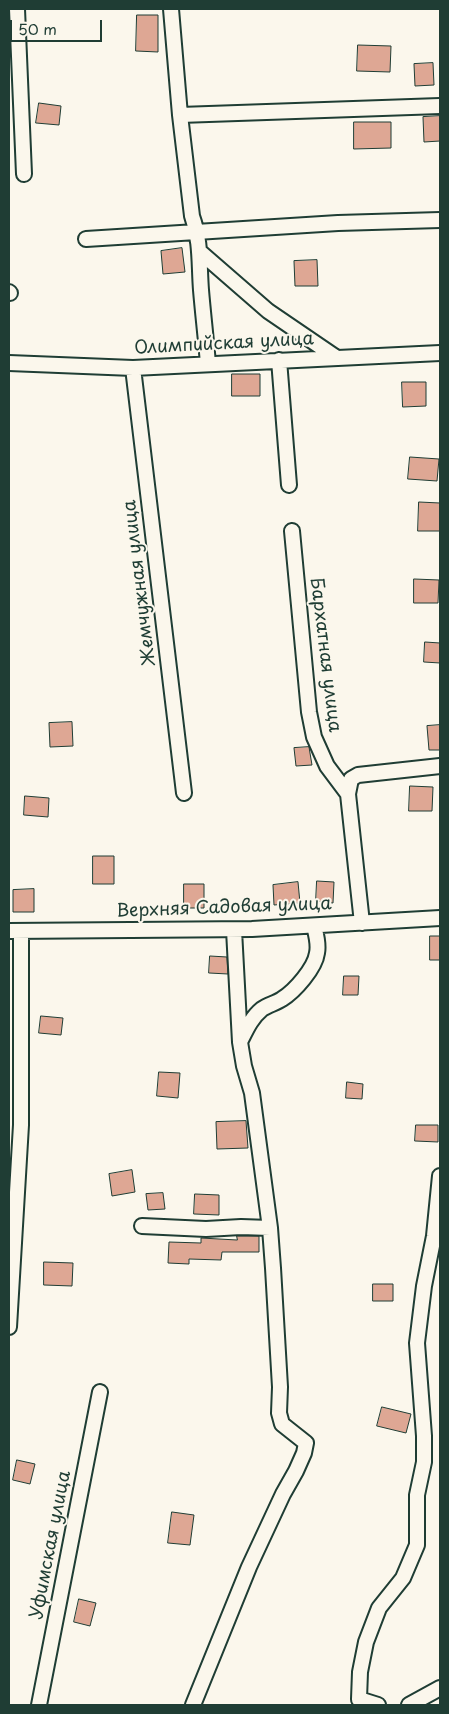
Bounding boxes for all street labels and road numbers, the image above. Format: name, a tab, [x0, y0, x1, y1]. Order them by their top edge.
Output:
street label: Олимпийская улица	[134, 329, 314, 359]
street label: Жемчужная улица	[119, 499, 161, 667]
street label: Бархатная улица	[305, 577, 345, 733]
street label: Верхняя Садовая улица	[116, 893, 332, 923]
street label: Уфимская улица	[26, 1469, 76, 1621]

